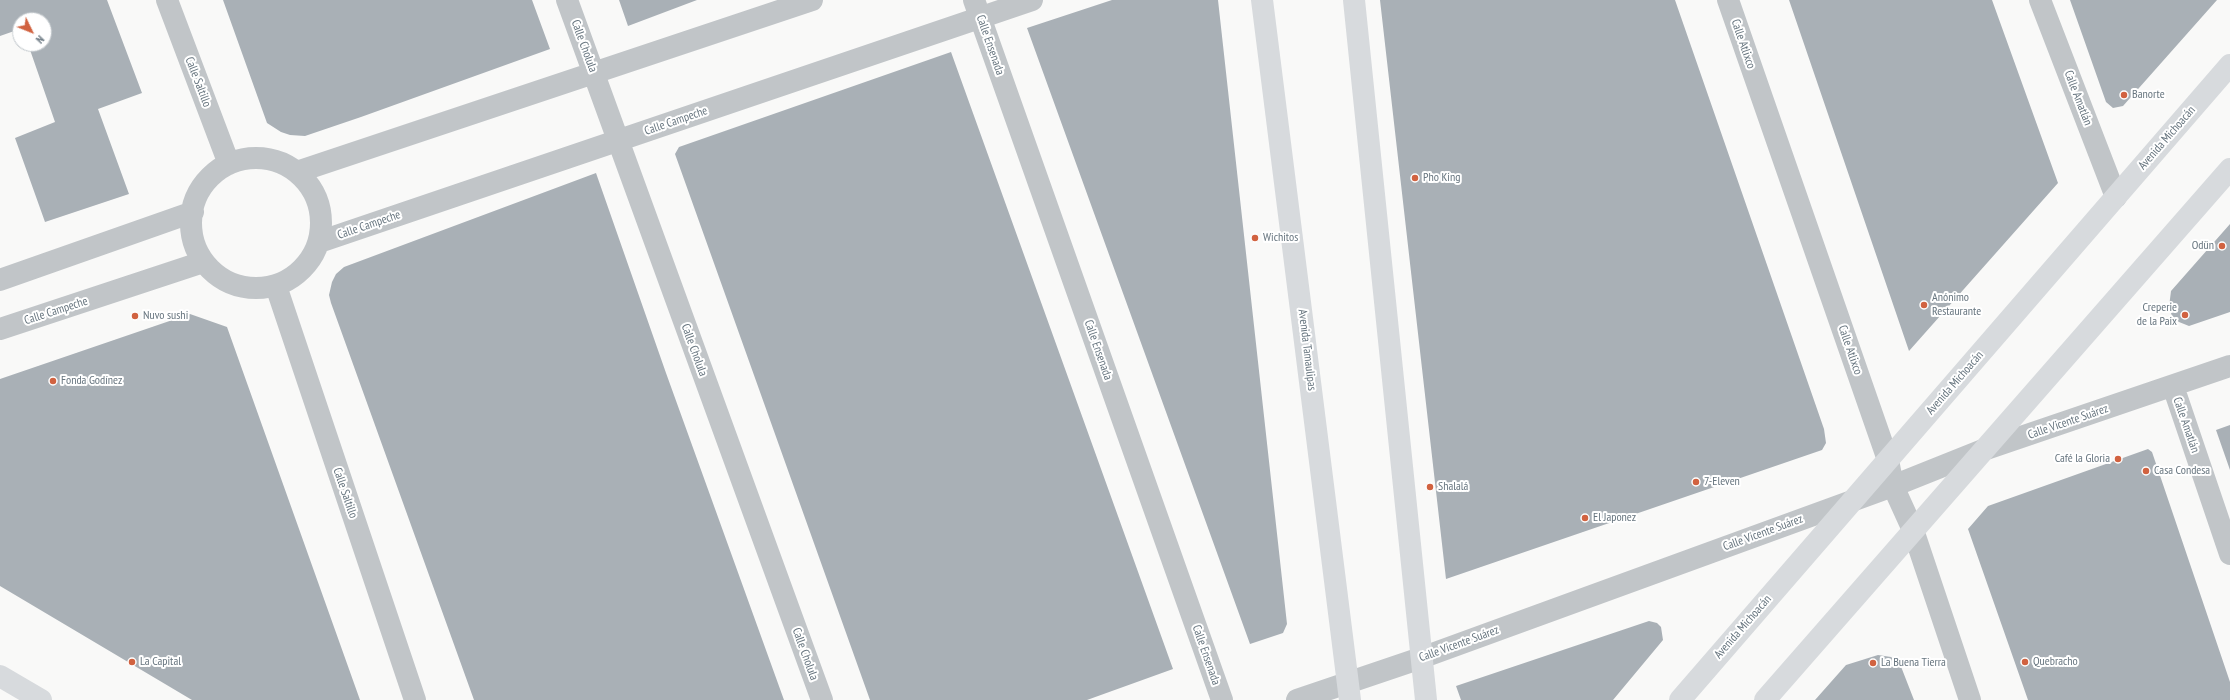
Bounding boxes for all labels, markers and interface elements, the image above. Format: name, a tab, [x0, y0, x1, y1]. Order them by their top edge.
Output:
north arrow	[12, 12, 52, 52]
street label: Calle Ensenada	[973, 13, 1007, 77]
street label: Calle Atlixco	[1728, 17, 1758, 71]
street label: Calle Cholula	[568, 18, 600, 74]
text: N	[33, 33, 47, 46]
street label: Calle Saltillo	[182, 55, 214, 109]
street label: Calle Amatlán	[2061, 68, 2095, 128]
place label: Banorte	[2132, 88, 2165, 102]
marker: Banorte	[2119, 90, 2129, 100]
street label: Calle Campeche	[643, 103, 709, 139]
street label: Avenida Michoacán	[2136, 103, 2198, 173]
place label: Pho King	[1423, 171, 1460, 185]
marker: Pho King	[1410, 173, 1420, 183]
street label: Calle Campeche	[336, 207, 402, 243]
place label: Wichitos	[1263, 231, 1298, 245]
marker: Wichitos	[1250, 233, 1260, 243]
place label: Odün	[2192, 239, 2214, 253]
marker: Odün	[2217, 241, 2227, 251]
place label: Anónimo Restaurante	[1932, 291, 1981, 319]
street label: Calle Campeche	[22, 294, 90, 328]
marker: Anónimo Restaurante	[1919, 300, 1929, 310]
place label: Creperie de la Paix	[2137, 301, 2177, 329]
place label: Nuvo sushi	[143, 309, 188, 323]
street label: Avenida Tamaulipas	[1295, 309, 1319, 391]
marker: Creperie de la Paix	[2180, 310, 2190, 320]
marker: Nuvo sushi	[130, 311, 140, 321]
street label: Calle Ensenada	[1081, 318, 1115, 382]
street label: Calle Cholula	[678, 322, 710, 378]
street label: Calle Atlixco	[1835, 323, 1865, 377]
street label: Avenida Michoacán	[1924, 348, 1986, 418]
place label: Fonda Godínez	[61, 374, 122, 388]
marker: Fonda Godínez	[48, 376, 58, 386]
street label: Calle Amatlán	[2170, 395, 2202, 455]
street label: Calle Vicente Suárez	[2026, 402, 2110, 442]
place label: Café la Gloria	[2055, 452, 2110, 466]
marker: Café la Gloria	[2113, 454, 2123, 464]
place label: Casa Condesa	[2154, 464, 2210, 478]
street label: Calle Saltillo	[330, 466, 360, 520]
marker: Casa Condesa	[2141, 466, 2151, 476]
place label: 7-Eleven	[1704, 475, 1740, 489]
marker: 7-Eleven	[1691, 477, 1701, 487]
place label: Shalalá	[1438, 480, 1468, 494]
marker: Shalalá	[1425, 482, 1435, 492]
place label: El Japonez	[1593, 511, 1636, 525]
street label: Calle Vicente Suárez	[1721, 512, 1805, 554]
marker: El Japonez	[1580, 513, 1590, 523]
street label: Avenida Michoacán	[1712, 592, 1774, 662]
street label: Calle Ensenada	[1189, 623, 1223, 687]
street label: Calle Vicente Suárez	[1417, 623, 1501, 665]
street label: Calle Cholula	[789, 626, 821, 682]
place label: La Capital	[140, 655, 181, 669]
place label: Quebracho	[2033, 655, 2078, 669]
place label: La Buena Tierra	[1881, 656, 1946, 670]
marker: La Capital	[127, 657, 137, 667]
marker: Quebracho	[2020, 657, 2030, 667]
marker: La Buena Tierra	[1868, 658, 1878, 668]

